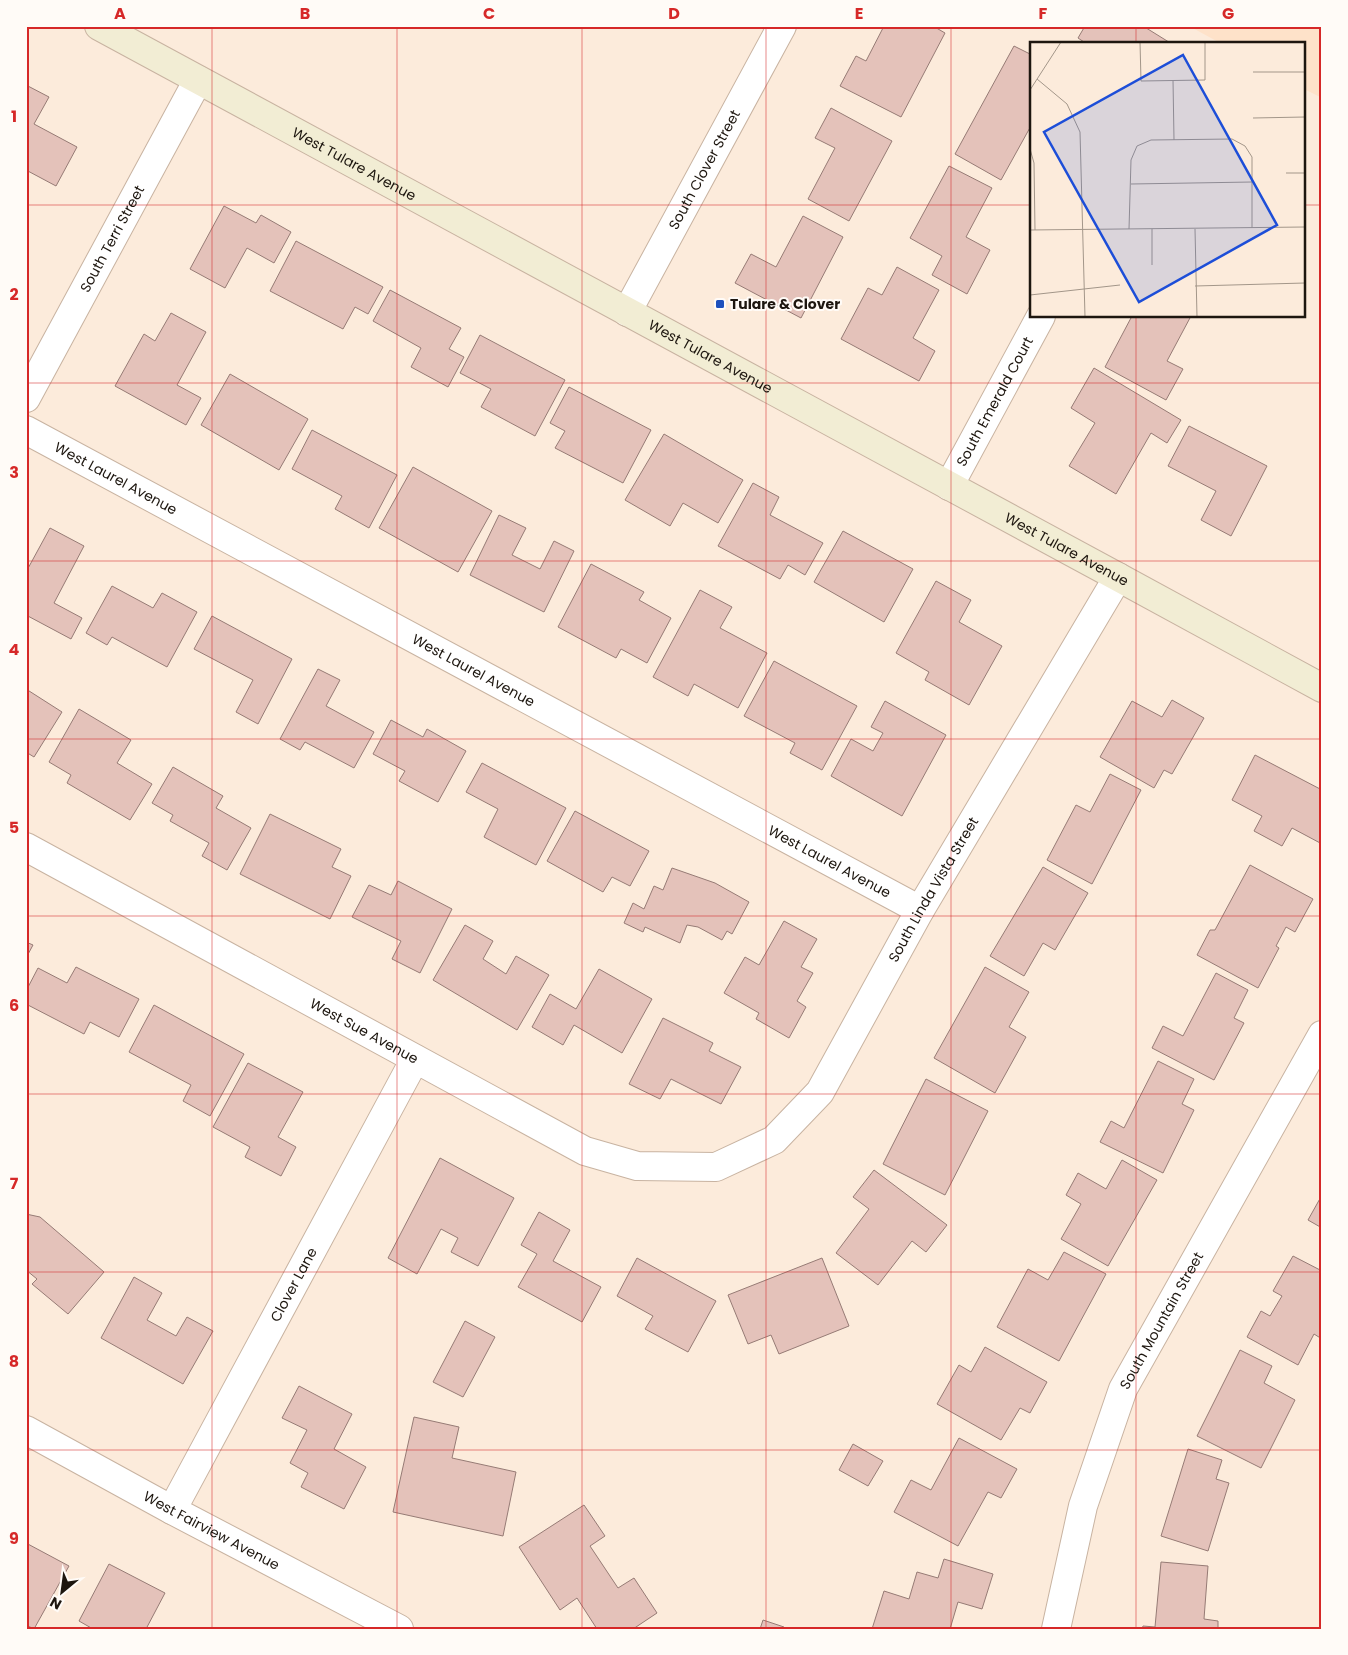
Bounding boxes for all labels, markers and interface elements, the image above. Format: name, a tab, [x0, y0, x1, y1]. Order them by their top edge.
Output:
text: A	[114, 2, 126, 25]
text: B	[300, 2, 310, 25]
text: C	[483, 2, 495, 25]
text: D	[668, 2, 680, 25]
text: E	[855, 2, 863, 25]
text: F	[1039, 2, 1048, 25]
text: G	[1222, 2, 1234, 25]
inset map	[1030, 42, 1306, 318]
text: 1	[11, 105, 17, 128]
street label: South Clover Street	[664, 106, 745, 233]
street label: West Tulare Avenue	[289, 122, 420, 206]
street label: South Terri Street	[75, 182, 149, 296]
text: 2	[9, 283, 19, 306]
place label: Tulare & Clover	[730, 294, 840, 314]
marker: Tulare & Clover	[714, 298, 726, 310]
street label: West Tulare Avenue	[645, 315, 776, 398]
street label: South Emerald Court	[951, 333, 1038, 470]
street label: West Laurel Avenue	[51, 437, 181, 520]
text: 3	[9, 461, 19, 484]
street label: West Tulare Avenue	[1001, 508, 1132, 591]
street label: West Laurel Avenue	[409, 629, 539, 712]
text: 4	[9, 638, 20, 661]
street label: South Linda Vista Street	[883, 813, 983, 966]
text: 5	[9, 816, 19, 839]
street label: West Laurel Avenue	[765, 820, 895, 903]
street label: West Sue Avenue	[306, 993, 422, 1069]
text: 6	[9, 994, 19, 1017]
text: 7	[10, 1172, 19, 1195]
street label: Clover Lane	[265, 1244, 322, 1325]
street label: South Mountain Street	[1115, 1248, 1208, 1393]
text: 8	[9, 1350, 19, 1373]
street label: West Fairview Avenue	[140, 1486, 283, 1575]
text: 9	[9, 1527, 19, 1550]
north arrow	[38, 1568, 88, 1618]
text: N	[46, 1592, 65, 1615]

